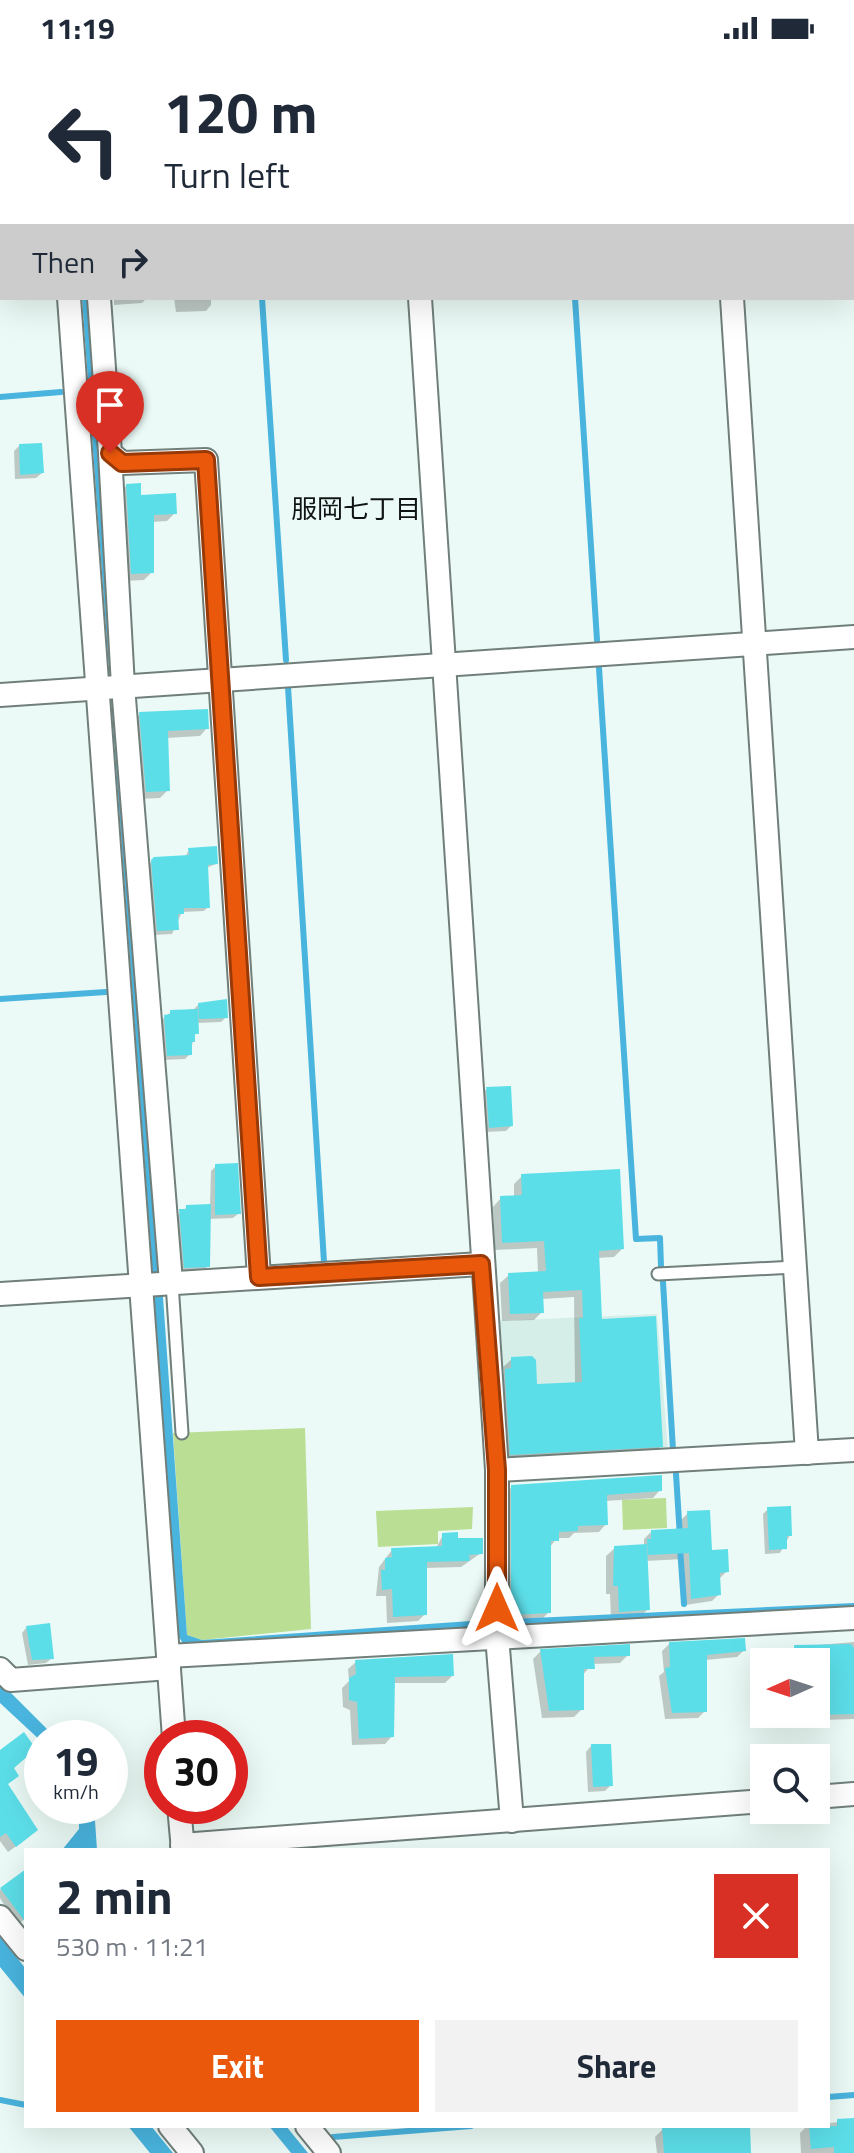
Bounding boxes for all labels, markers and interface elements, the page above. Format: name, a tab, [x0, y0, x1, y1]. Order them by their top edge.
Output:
text: 11:19	[40, 5, 115, 51]
text: 120 m	[164, 70, 317, 155]
icon: left	[32, 88, 136, 192]
text: Turn left	[164, 147, 290, 202]
text: Then	[32, 239, 95, 285]
icon: right	[111, 240, 155, 284]
pin	[76, 371, 144, 453]
icon: arrive	[88, 383, 132, 427]
district label: 服岡七丁目	[291, 489, 421, 528]
position arrow	[455, 1566, 539, 1650]
north arrow	[750, 1648, 830, 1728]
map controls	[750, 1648, 830, 1824]
speed limit sign: 30	[144, 1720, 248, 1824]
text: 19	[54, 1731, 98, 1792]
button: search	[750, 1744, 830, 1824]
text: km/h	[53, 1776, 99, 1807]
text: 2 min	[56, 1860, 173, 1933]
button: close	[714, 1874, 798, 1958]
text: 530 m · 11:21	[56, 1927, 208, 1966]
button: Exit	[56, 2020, 419, 2112]
button: Share	[435, 2020, 798, 2112]

